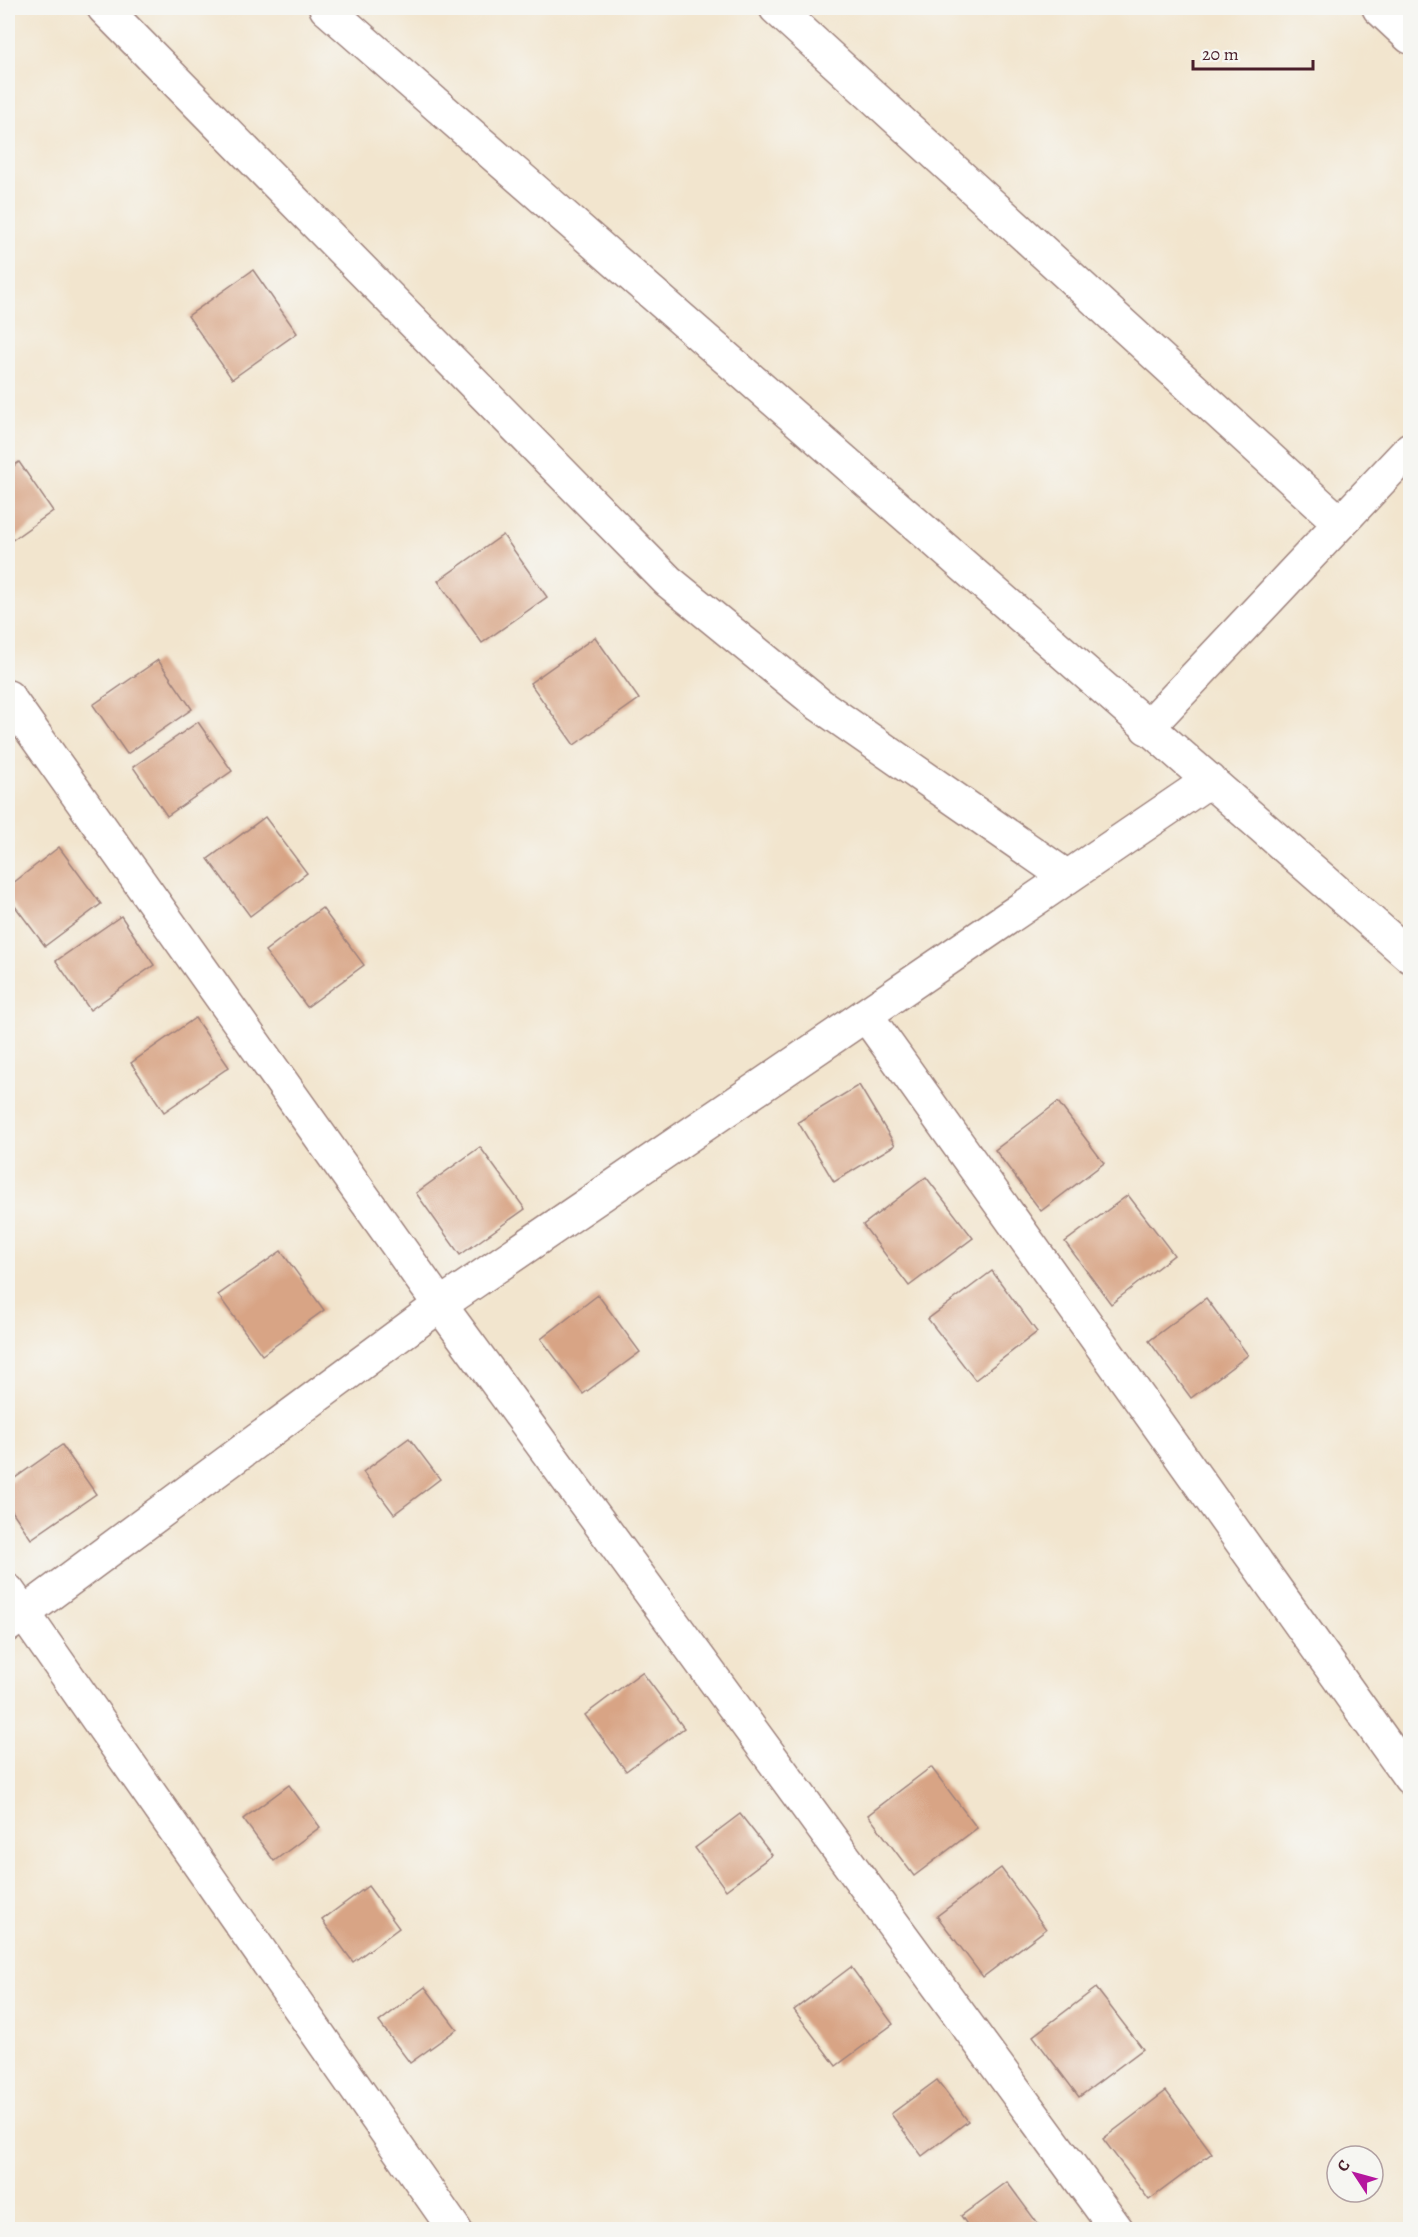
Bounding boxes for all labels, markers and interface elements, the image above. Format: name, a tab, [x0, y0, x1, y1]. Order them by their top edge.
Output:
scale bar	[1193, 33, 1313, 71]
text: 20 m	[1202, 42, 1239, 66]
north arrow	[1325, 2144, 1385, 2204]
text: С	[1332, 2155, 1356, 2176]

